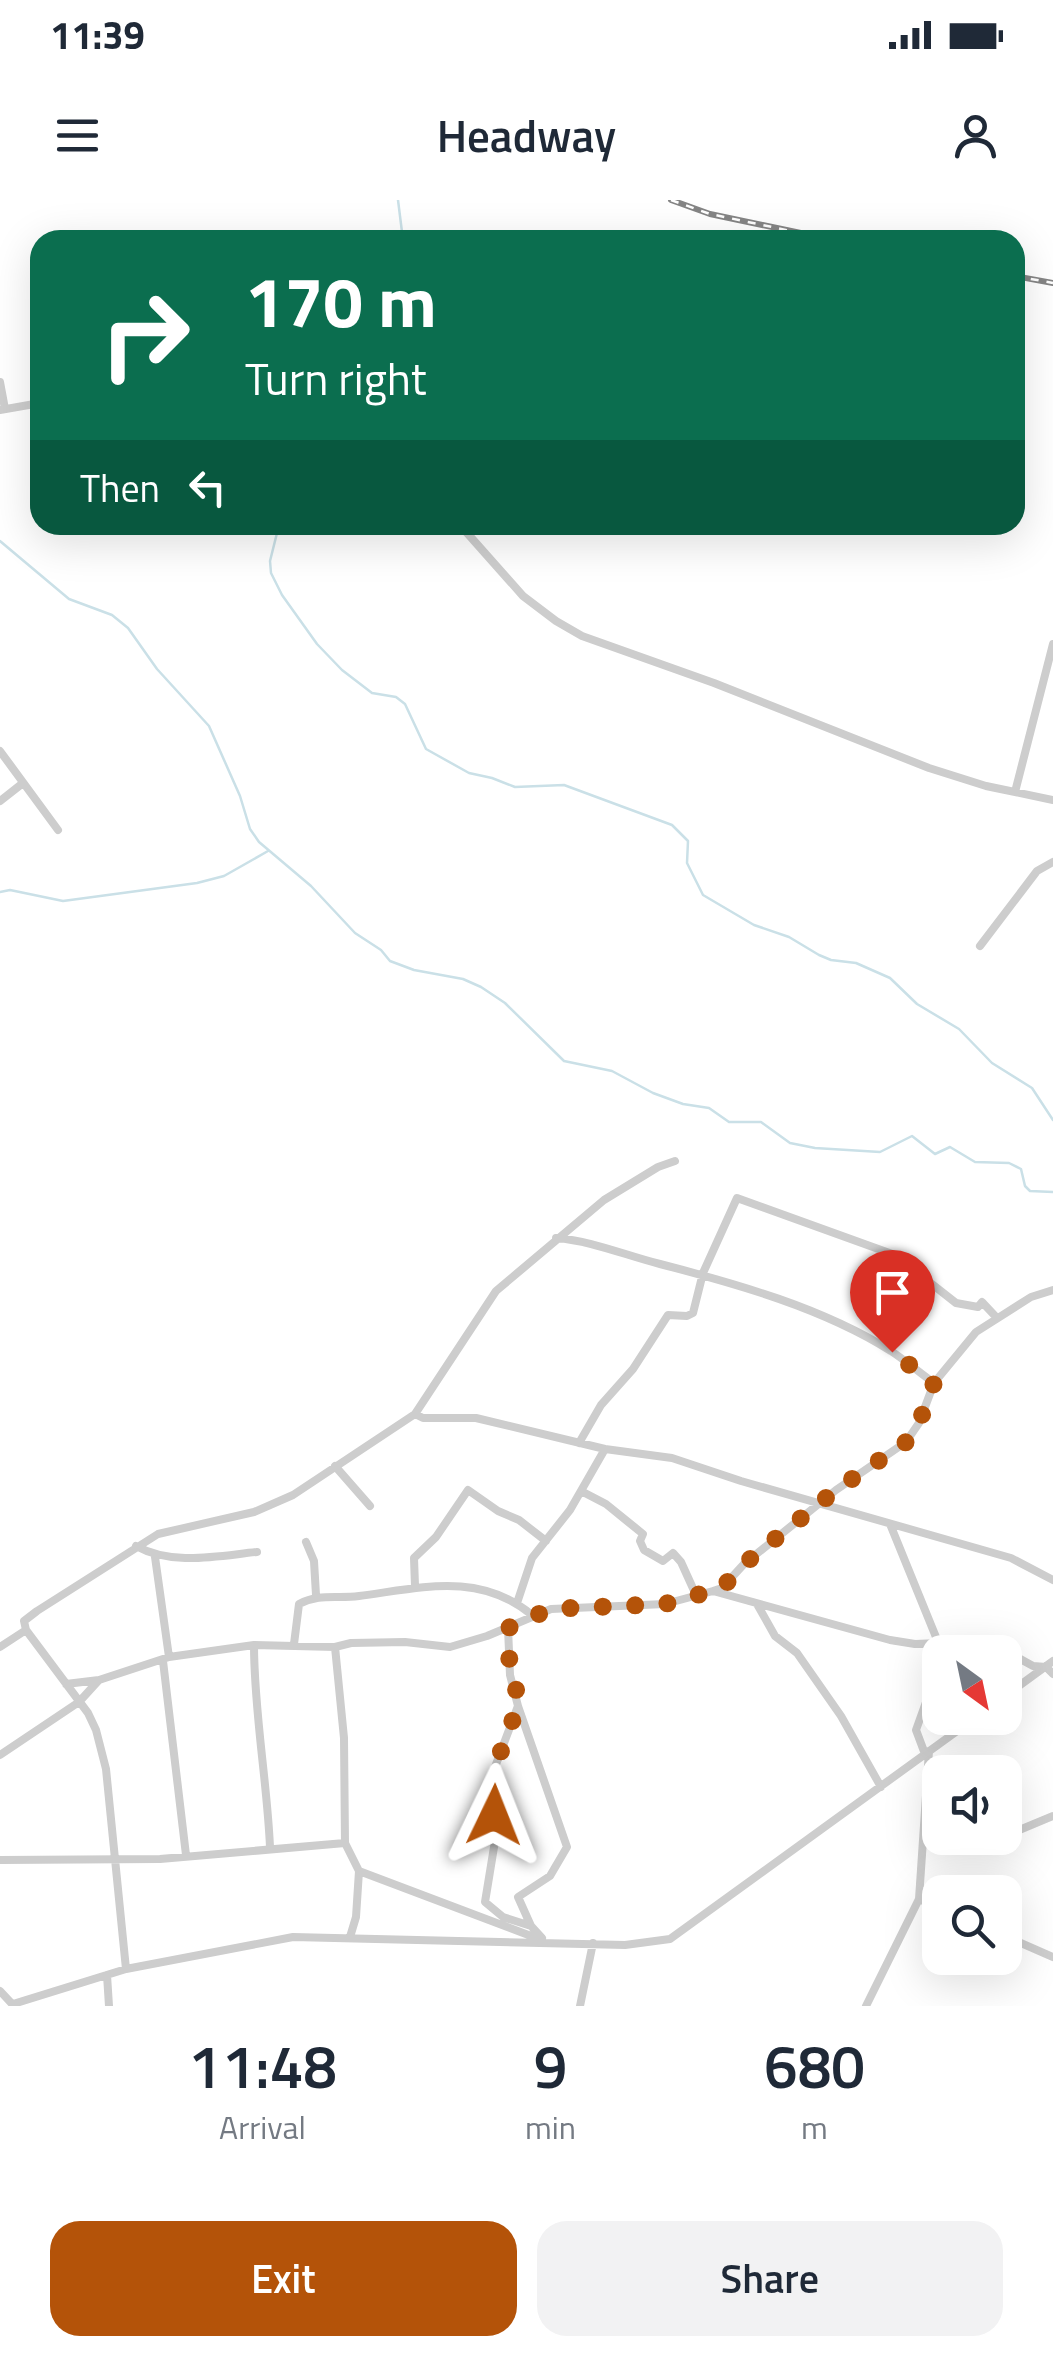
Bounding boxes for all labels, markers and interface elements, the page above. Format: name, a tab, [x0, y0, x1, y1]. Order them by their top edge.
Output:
text: 11:39	[50, 6, 145, 64]
text: Headway	[437, 101, 616, 169]
icon: menu	[50, 108, 105, 163]
icon: person	[948, 108, 1003, 163]
text: 170 m	[245, 248, 437, 354]
icon: right	[80, 270, 210, 400]
text: Turn right	[245, 344, 427, 412]
text: Then	[80, 459, 160, 517]
icon: left	[180, 460, 235, 515]
pin	[850, 1250, 935, 1353]
icon: arrive	[865, 1265, 920, 1320]
north arrow	[922, 1635, 1022, 1735]
map controls	[922, 1635, 1022, 1975]
button: sound	[922, 1755, 1022, 1855]
position arrow	[442, 1763, 546, 1867]
button: search	[922, 1875, 1022, 1975]
text: 11:48	[188, 2020, 337, 2111]
text: 9	[534, 2020, 567, 2111]
text: 680	[764, 2020, 865, 2111]
text: Arrival	[219, 2103, 306, 2151]
text: min	[525, 2103, 576, 2151]
text: m	[801, 2103, 828, 2151]
button: Exit	[50, 2221, 517, 2336]
button: Share	[537, 2221, 1003, 2336]

